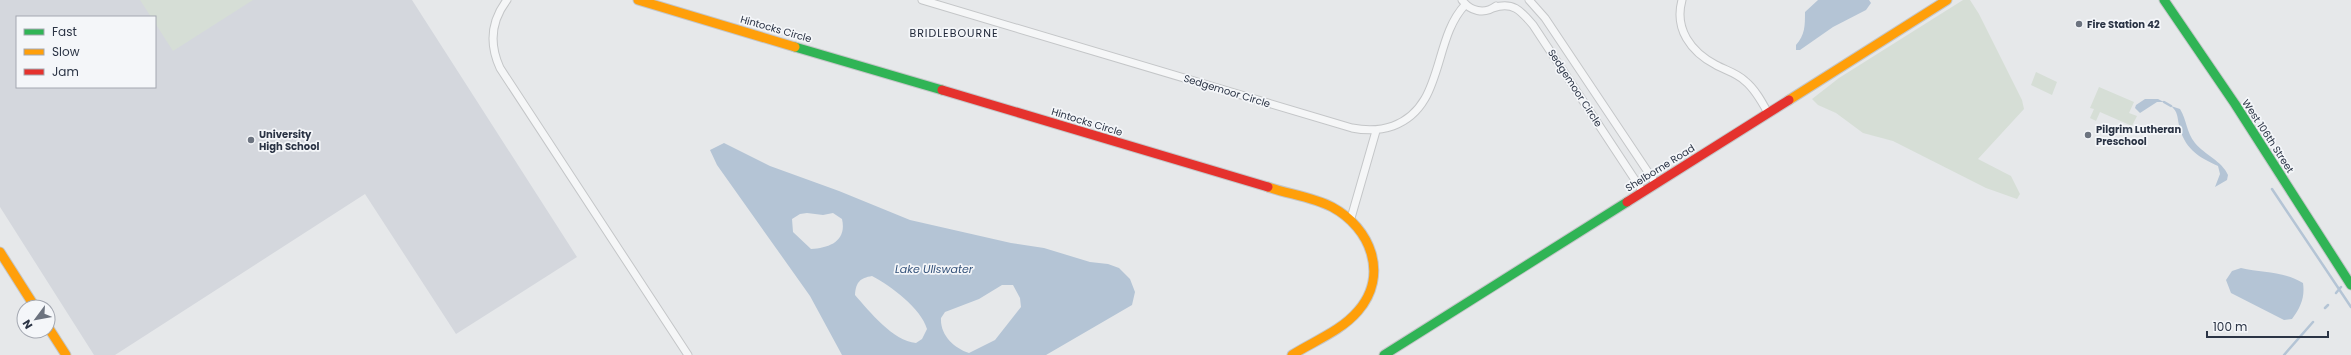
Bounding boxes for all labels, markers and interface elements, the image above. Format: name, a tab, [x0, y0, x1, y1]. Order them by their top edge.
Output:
street label: Hintocks Circle	[739, 12, 813, 46]
legend	[16, 16, 156, 88]
place label: Fire Station 42	[2087, 17, 2160, 32]
marker: Fire Station 42	[2074, 19, 2084, 29]
text: Fast	[52, 23, 77, 40]
district label: BRIDLEBOURNE	[909, 25, 999, 41]
text: Slow	[52, 43, 80, 60]
street label: Sedgemoor Circle	[1544, 46, 1606, 130]
text: Jam	[52, 63, 79, 80]
street label: Sedgemoor Circle	[1182, 71, 1272, 111]
street label: West 106th Street	[2238, 96, 2298, 176]
street label: Hintocks Circle	[1050, 104, 1124, 140]
place label: Pilgrim Lutheran Preschool	[2096, 122, 2181, 149]
place label: University High School	[259, 127, 320, 154]
marker: Pilgrim Lutheran Preschool	[2083, 130, 2093, 140]
marker: University High School	[246, 135, 256, 145]
street label: Shelborne Road	[1622, 141, 1698, 195]
water label: Lake Ullswater	[895, 261, 974, 277]
north arrow	[16, 299, 56, 339]
scale bar	[2207, 313, 2328, 339]
text: N	[19, 317, 36, 332]
text: 100 m	[2213, 318, 2247, 335]

